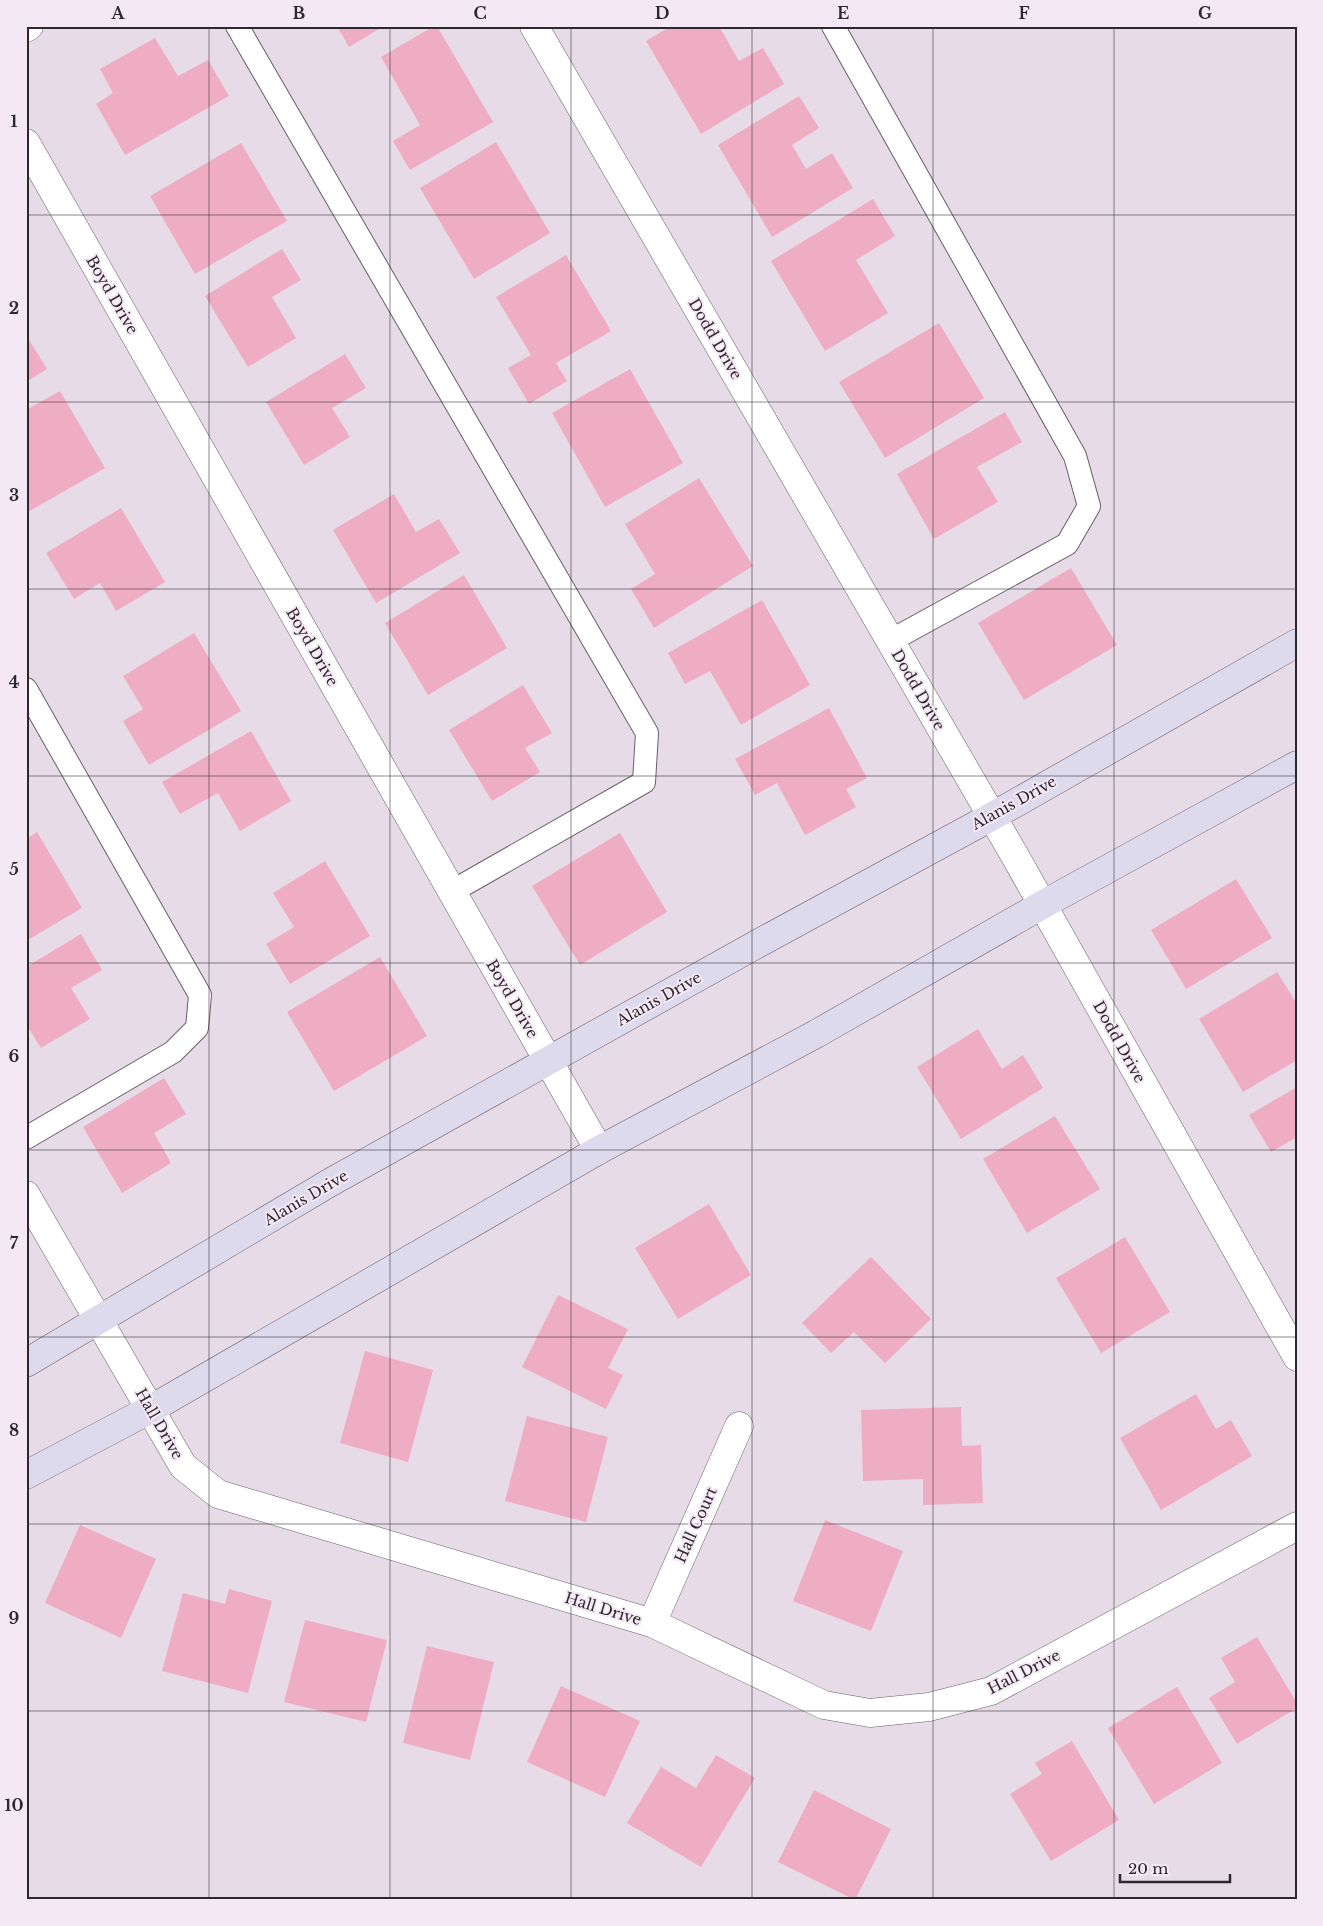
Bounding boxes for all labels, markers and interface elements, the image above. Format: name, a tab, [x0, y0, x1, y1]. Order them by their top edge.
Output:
text: A	[111, 3, 126, 23]
text: B	[293, 3, 306, 23]
text: C	[473, 3, 487, 23]
text: D	[655, 3, 669, 23]
text: E	[837, 3, 849, 23]
text: F	[1018, 3, 1030, 23]
text: G	[1198, 3, 1212, 23]
text: 1	[11, 111, 18, 131]
street label: Boyd Drive	[82, 252, 143, 337]
street label: Dodd Drive	[685, 295, 746, 383]
text: 2	[9, 298, 19, 318]
text: 3	[9, 485, 19, 505]
street label: Boyd Drive	[282, 604, 343, 689]
street label: Dodd Drive	[888, 646, 949, 734]
text: 4	[9, 672, 19, 692]
street label: Alanis Drive	[967, 771, 1060, 834]
text: 5	[9, 859, 19, 879]
street label: Boyd Drive	[482, 956, 543, 1041]
street label: Alanis Drive	[612, 967, 705, 1030]
street label: Dodd Drive	[1089, 998, 1150, 1086]
text: 6	[9, 1046, 20, 1066]
street label: Alanis Drive	[259, 1166, 351, 1230]
text: 7	[10, 1233, 19, 1253]
street label: Hall Drive	[131, 1385, 187, 1463]
text: 8	[9, 1420, 19, 1440]
street label: Hall Court	[670, 1484, 721, 1566]
street label: Hall Drive	[563, 1588, 644, 1629]
text: 9	[9, 1608, 20, 1628]
street label: Hall Drive	[984, 1645, 1063, 1698]
text: 10	[4, 1795, 24, 1815]
scale bar	[1120, 1851, 1230, 1883]
text: 20 m	[1128, 1859, 1168, 1878]

